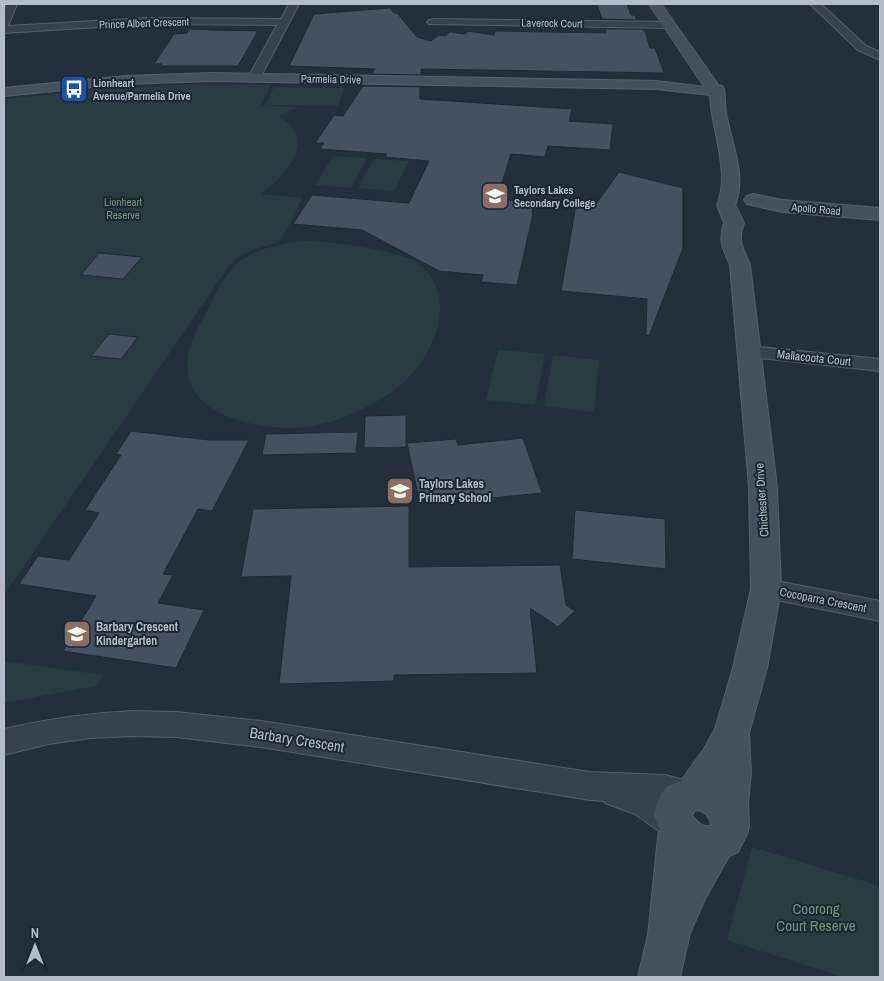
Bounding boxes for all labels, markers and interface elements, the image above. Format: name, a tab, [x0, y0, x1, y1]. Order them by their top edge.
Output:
street label: Prince Albert Crescent	[99, 14, 190, 32]
street label: Laverock Court	[521, 15, 583, 31]
street label: Parmelia Drive	[301, 71, 361, 87]
bus stop icon: Lionheart Avenue/Parmelia Drive	[59, 74, 89, 104]
place label: Lionheart Avenue/Parmelia Drive	[93, 76, 190, 103]
school or university icon: Taylors Lakes Secondary College	[480, 181, 510, 211]
place label: Taylors Lakes Secondary College	[514, 183, 595, 210]
park label: Lionheart Reserve	[104, 195, 143, 222]
street label: Apollo Road	[790, 200, 841, 218]
street label: Mallacoota Court	[776, 346, 852, 370]
street label: Chichester Drive	[751, 463, 773, 537]
school or university icon: Taylors Lakes Primary School	[385, 476, 415, 506]
place label: Taylors Lakes Primary School	[419, 476, 491, 506]
street label: Cocoparra Crescent	[778, 584, 868, 616]
school or university icon: Barbary Crescent Kindergarten	[62, 619, 92, 649]
place label: Barbary Crescent Kindergarten	[96, 619, 179, 649]
street label: Barbary Crescent	[248, 722, 347, 757]
park label: Coorong Court Reserve	[776, 898, 856, 936]
north arrow	[10, 921, 60, 971]
text: N	[31, 924, 39, 942]

